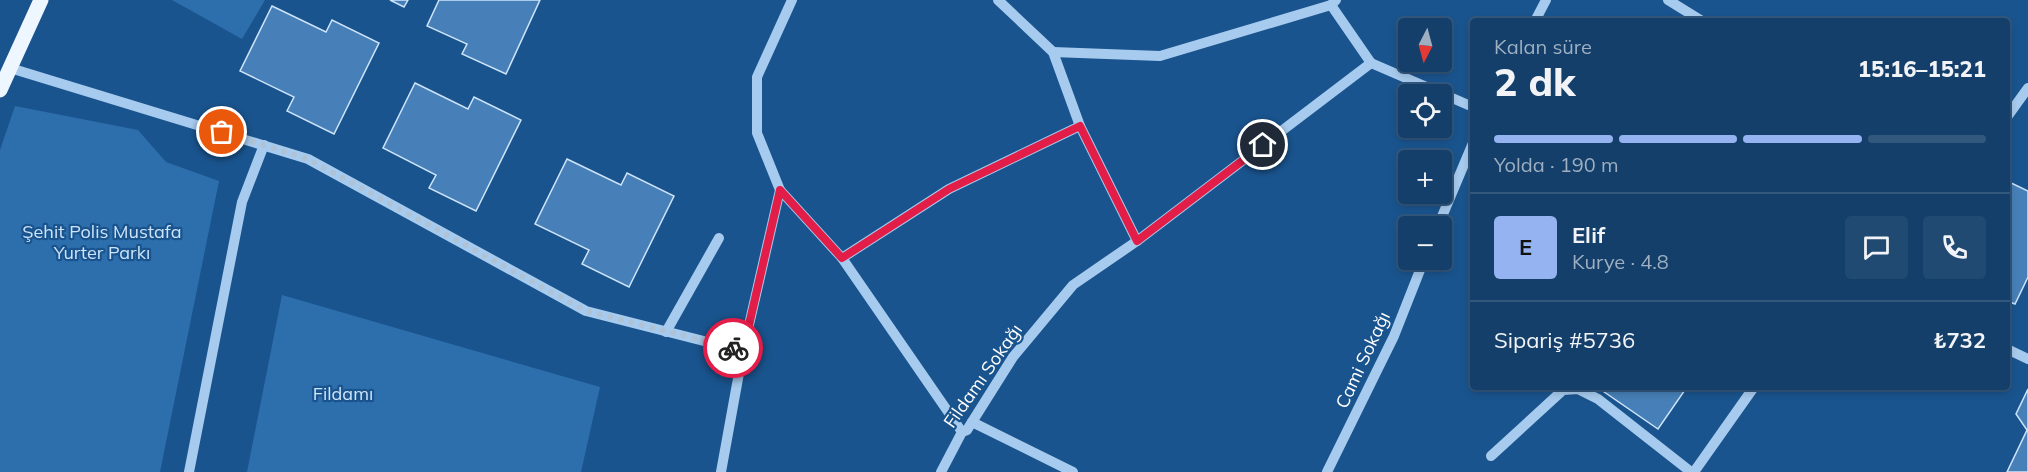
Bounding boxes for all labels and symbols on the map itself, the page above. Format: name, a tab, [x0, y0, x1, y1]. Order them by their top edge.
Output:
north arrow	[1398, 18, 1452, 72]
pin	[196, 106, 247, 157]
pin	[1237, 119, 1288, 170]
park label: Şehit Polis Mustafa Yurter Parkı	[22, 220, 182, 264]
street label: Cami Sokağı	[1330, 308, 1395, 412]
courier	[703, 318, 763, 378]
street label: Fildamı Sokağı	[938, 319, 1027, 432]
park label: Fildamı	[313, 382, 373, 405]

